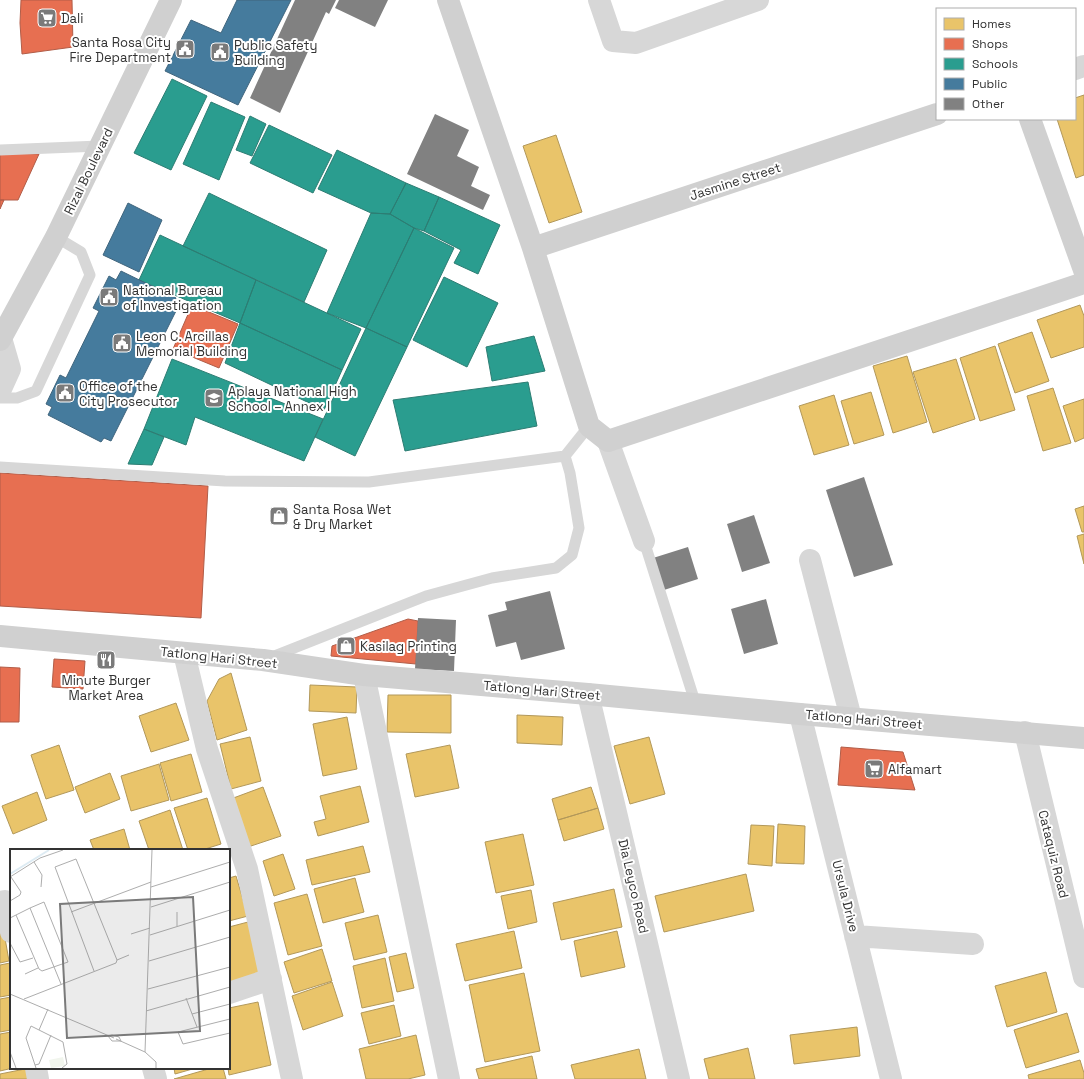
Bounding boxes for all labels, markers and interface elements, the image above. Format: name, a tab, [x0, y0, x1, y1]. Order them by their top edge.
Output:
supermarket icon: Dali	[36, 7, 58, 29]
legend	[936, 8, 1076, 120]
place label: Dali	[61, 10, 83, 27]
text: Homes	[972, 16, 1011, 32]
place label: Santa Rosa City Fire Department	[69, 34, 171, 66]
text: Shops	[972, 36, 1008, 52]
place label: Public Safety Building	[234, 37, 317, 69]
public building icon: Santa Rosa City Fire Department	[174, 38, 196, 60]
public building icon: Public Safety Building	[209, 41, 231, 63]
text: Schools	[972, 56, 1018, 72]
text: Public	[972, 76, 1007, 92]
text: Other	[972, 96, 1005, 112]
street label: Rizal Boulevard	[60, 125, 117, 217]
street label: Jasmine Street	[687, 159, 783, 204]
place label: National Bureau of Investigation	[123, 282, 222, 314]
public building icon: National Bureau of Investigation	[98, 286, 120, 308]
place label: Leon C. Arcillas Memorial Building	[136, 328, 247, 360]
public building icon: Leon C. Arcillas Memorial Building	[111, 332, 133, 354]
place label: Office of the City Prosecutor	[79, 378, 177, 410]
public building icon: Office of the City Prosecutor	[54, 382, 76, 404]
place label: Aplaya National High School – Annex I	[228, 383, 357, 415]
school or university icon: Aplaya National High School – Annex I	[203, 387, 225, 409]
place label: Santa Rosa Wet & Dry Market	[293, 501, 391, 533]
shop icon: Santa Rosa Wet & Dry Market	[268, 505, 290, 527]
shop icon: Kasilag Printing	[335, 635, 357, 657]
place label: Kasilag Printing	[360, 638, 457, 655]
street label: Tatlong Hari Street	[160, 643, 278, 672]
restaurant icon: Minute Burger Market Area	[95, 649, 117, 671]
place label: Minute Burger Market Area	[61, 672, 151, 704]
street label: Tatlong Hari Street	[483, 677, 601, 704]
street label: Tatlong Hari Street	[805, 706, 923, 733]
supermarket icon: Alfamart	[863, 758, 885, 780]
place label: Alfamart	[888, 761, 942, 778]
street label: Cataquiz Road	[1034, 808, 1073, 900]
street label: Dia Leyco Road	[614, 837, 653, 935]
inset map	[10, 849, 230, 1069]
street label: Ursula Drive	[828, 858, 863, 934]

